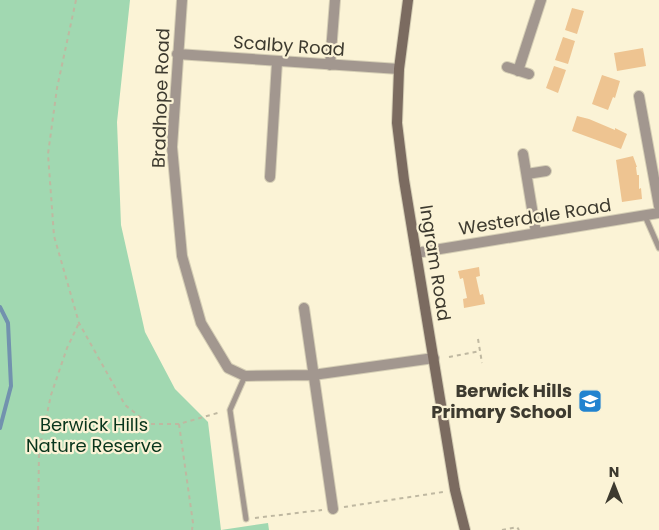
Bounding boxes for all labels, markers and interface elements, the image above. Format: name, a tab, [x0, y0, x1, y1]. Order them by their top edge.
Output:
street label: Bradhope Road	[146, 28, 175, 168]
street label: Scalby Road	[232, 29, 346, 62]
street label: Westerdale Road	[457, 192, 613, 241]
street label: Ingram Road	[414, 203, 457, 323]
place label: Berwick Hills Primary School	[431, 378, 572, 424]
school or university icon: Berwick Hills Primary School	[577, 388, 603, 414]
park label: Berwick Hills Nature Reserve	[26, 412, 162, 458]
north arrow	[589, 460, 639, 510]
text: N	[609, 462, 619, 482]

